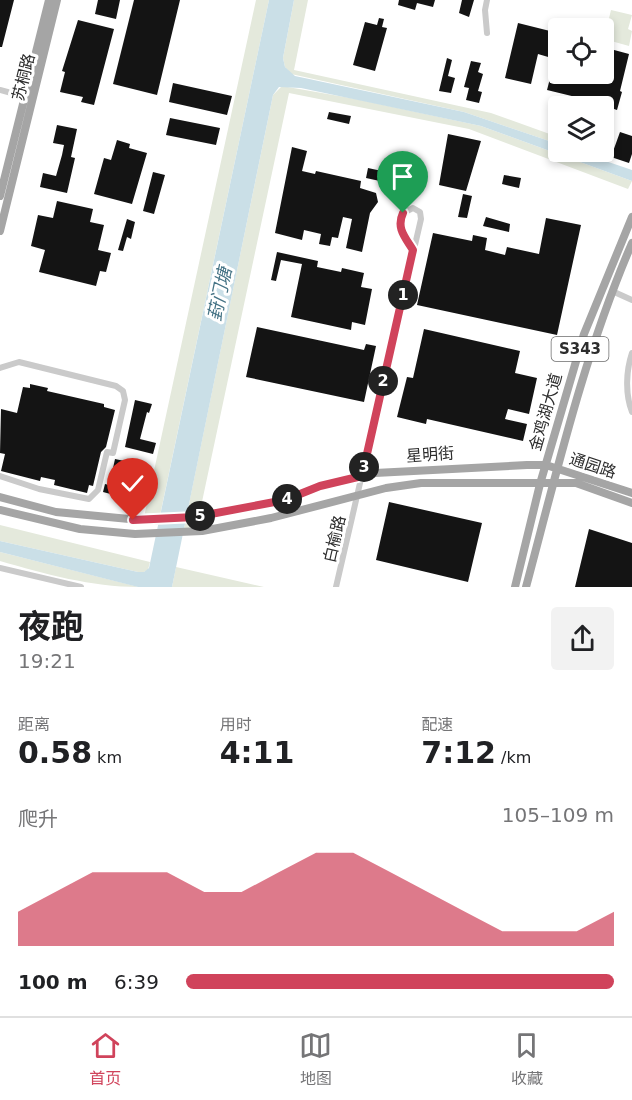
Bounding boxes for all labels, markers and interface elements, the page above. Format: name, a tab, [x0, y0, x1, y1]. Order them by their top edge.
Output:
map controls	[548, 18, 614, 162]
button: locate	[548, 18, 614, 84]
street label: 苏桐路	[8, 52, 39, 103]
button: layers	[548, 96, 614, 162]
pin	[377, 151, 428, 213]
icon: arrive	[386, 160, 419, 193]
water label: 葑门塘	[204, 262, 236, 322]
pin: 1	[388, 280, 418, 310]
text: 1	[397, 285, 409, 304]
road number: S343	[552, 337, 608, 361]
pin: 2	[368, 366, 398, 396]
text: 2	[377, 371, 389, 390]
street label: 金鸡湖大道	[525, 371, 566, 453]
street label: 星明街	[405, 443, 455, 466]
street label: 通园路	[567, 449, 619, 482]
pin: 3	[349, 452, 379, 482]
text: 3	[358, 457, 370, 476]
pin	[107, 458, 158, 520]
icon: check	[116, 467, 149, 500]
pin: 4	[272, 484, 302, 514]
text: 4	[281, 489, 293, 508]
pin: 5	[185, 501, 215, 531]
text: 5	[194, 506, 206, 525]
street label: 白榆路	[320, 514, 349, 565]
text: 夜跑	[18, 607, 84, 646]
button: share	[551, 607, 614, 670]
text: 19:21	[18, 649, 76, 673]
text: 距离	[18, 715, 50, 734]
text: 用时	[220, 715, 252, 734]
text: 配速	[421, 715, 453, 734]
text: 0.58	[18, 735, 92, 770]
text: 4:11	[220, 735, 294, 770]
text: 7:12	[421, 735, 496, 770]
text: km	[92, 748, 122, 767]
text: /km	[496, 748, 531, 767]
text: 105–109 m	[502, 803, 614, 827]
text: 爬升	[18, 807, 58, 831]
text: 100 m	[18, 970, 88, 994]
text: 6:39	[114, 970, 159, 994]
tab: 首页	[89, 1029, 122, 1089]
tab: 地图	[299, 1029, 332, 1089]
tab: 收藏	[510, 1029, 543, 1089]

